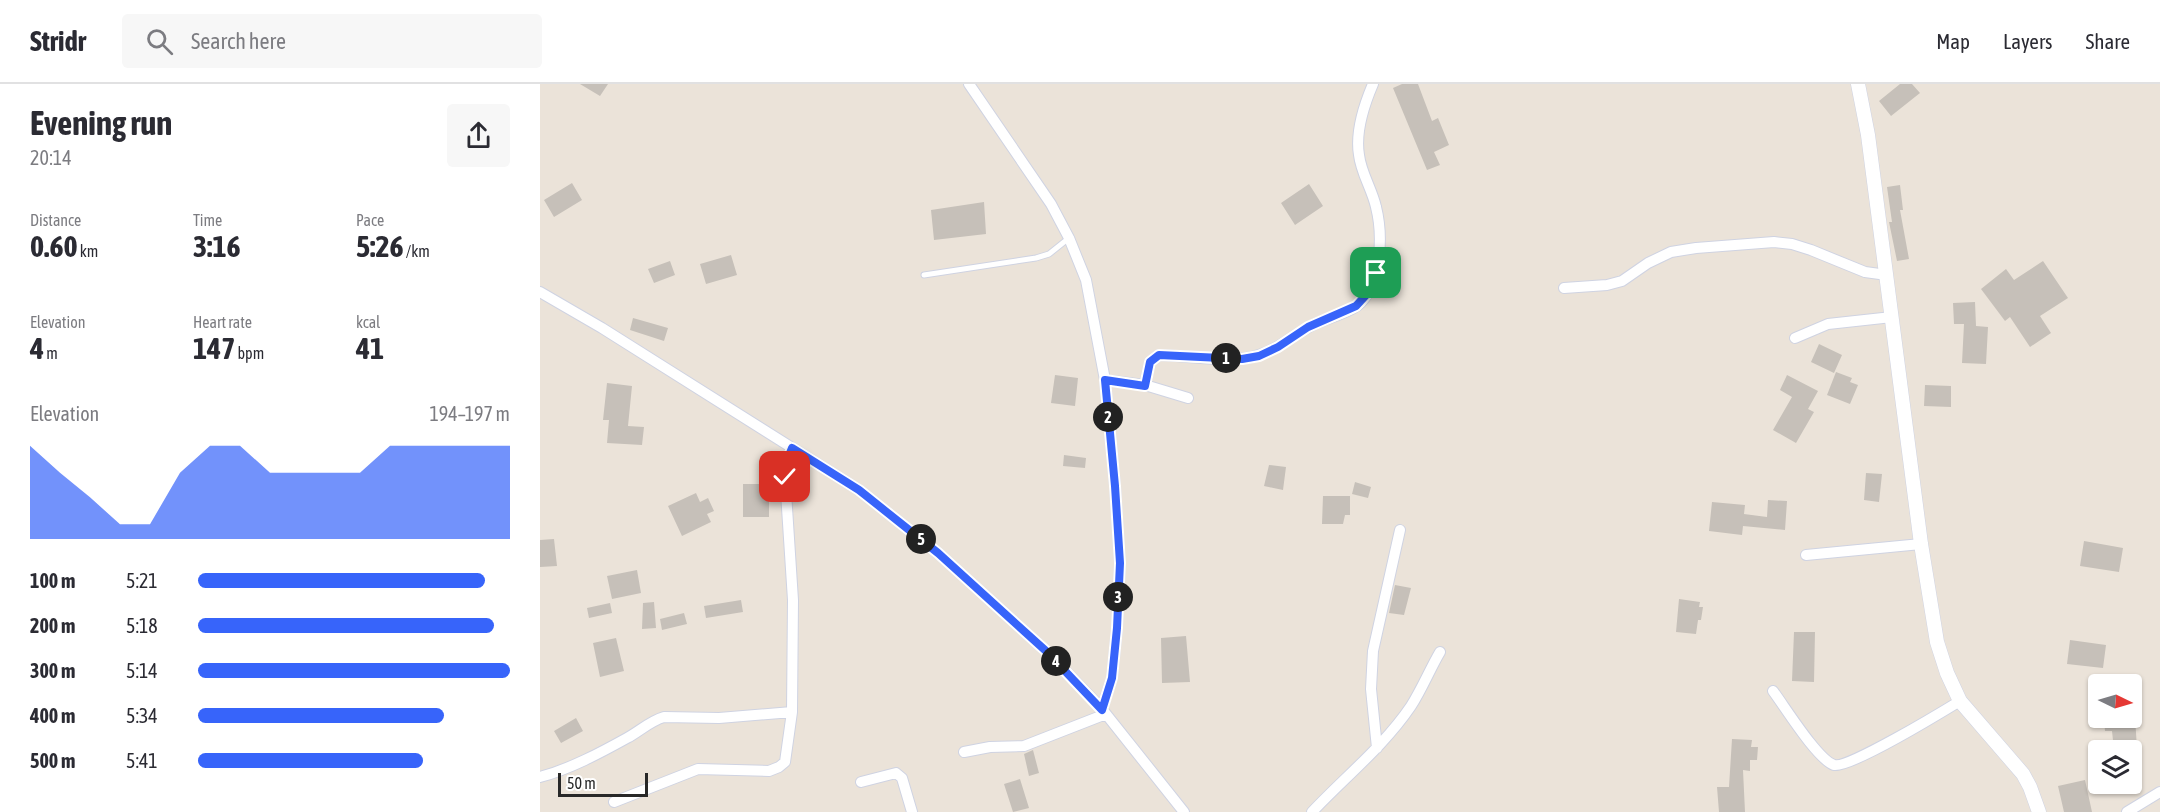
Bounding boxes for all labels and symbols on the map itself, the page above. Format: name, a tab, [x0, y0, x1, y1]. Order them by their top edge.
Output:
pin	[1350, 247, 1401, 298]
pin: 1	[1211, 343, 1241, 373]
pin: 2	[1093, 402, 1123, 432]
pin	[759, 451, 810, 502]
pin: 5	[906, 524, 936, 554]
pin: 3	[1103, 582, 1133, 612]
pin: 4	[1041, 646, 1071, 676]
north arrow	[2088, 674, 2142, 728]
scale bar	[558, 770, 648, 798]

